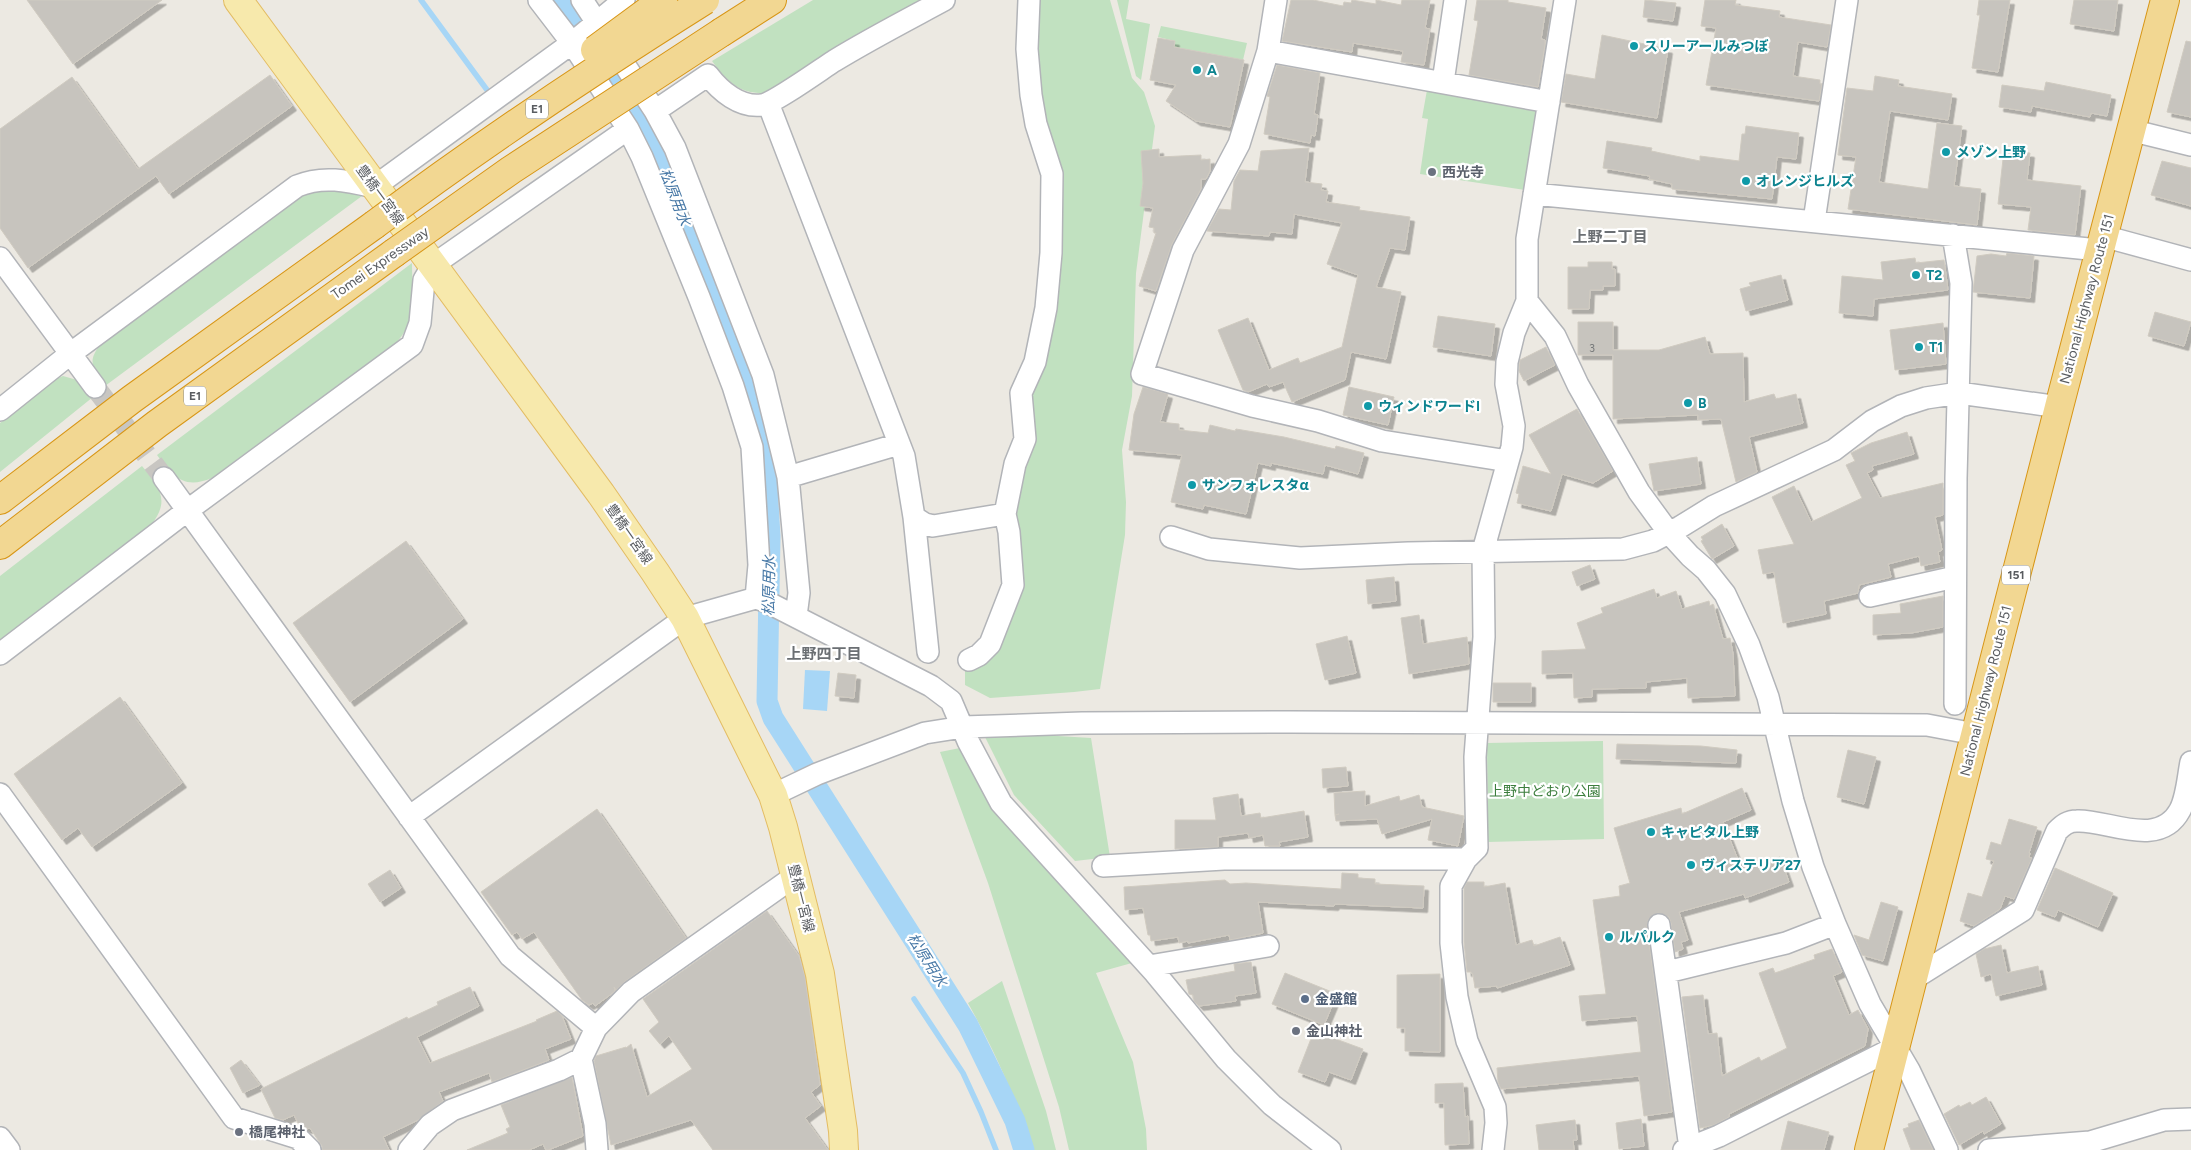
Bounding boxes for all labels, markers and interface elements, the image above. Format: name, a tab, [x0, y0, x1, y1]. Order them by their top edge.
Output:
place label: スリーアールみつぼ	[1644, 38, 1769, 55]
marker: スリーアールみつぼ	[1628, 40, 1640, 52]
place label: A	[1207, 62, 1217, 79]
marker: A	[1191, 64, 1203, 76]
road number: E1	[526, 100, 548, 118]
place label: メゾン上野	[1956, 144, 2026, 161]
marker: メゾン上野	[1940, 146, 1952, 158]
street label: 豊橋一宮線	[353, 162, 407, 228]
place label: 西光寺	[1442, 164, 1484, 181]
water label: 松原用水	[656, 166, 695, 230]
marker: 西光寺	[1426, 166, 1438, 178]
place label: オレンジヒルズ	[1756, 173, 1854, 190]
marker: オレンジヒルズ	[1740, 175, 1752, 187]
street label: National Highway Route 151	[2056, 212, 2118, 386]
street label: Tomei Expressway	[328, 223, 433, 303]
district label: 上野二丁目	[1572, 228, 1648, 246]
place label: T2	[1926, 267, 1942, 284]
marker: T2	[1910, 269, 1922, 281]
place label: T1	[1929, 339, 1943, 356]
marker: T1	[1913, 341, 1925, 353]
house number: 3	[1589, 342, 1595, 355]
road number: E1	[184, 386, 206, 406]
place label: B	[1698, 395, 1707, 412]
marker: B	[1682, 397, 1694, 409]
place label: ウィンドワードI	[1378, 398, 1480, 415]
marker: ウィンドワードI	[1362, 400, 1374, 412]
place label: サンフォレスタα	[1202, 477, 1310, 494]
marker: サンフォレスタα	[1186, 479, 1198, 491]
street label: 豊橋一宮線	[602, 500, 656, 568]
water label: 松原用水	[759, 554, 779, 616]
road number: 151	[2002, 566, 2030, 584]
street label: National Highway Route 151	[1957, 604, 2015, 778]
district label: 上野四丁目	[786, 645, 862, 663]
park label: 上野中どおり公園	[1489, 783, 1601, 800]
place label: キャピタル上野	[1661, 824, 1759, 841]
marker: キャピタル上野	[1645, 826, 1657, 838]
place label: ヴィステリア27	[1701, 857, 1801, 874]
marker: ヴィステリア27	[1685, 859, 1697, 871]
street label: 豊橋一宮線	[784, 862, 818, 934]
place label: ルパルク	[1619, 929, 1675, 946]
water label: 松原用水	[903, 930, 952, 992]
marker: ルパルク	[1603, 931, 1615, 943]
place label: 金盛館	[1315, 991, 1357, 1008]
marker: 金盛館	[1299, 993, 1311, 1005]
place label: 金山神社	[1306, 1023, 1362, 1040]
marker: 金山神社	[1290, 1025, 1302, 1037]
place label: 橋尾神社	[249, 1124, 305, 1141]
marker: 橋尾神社	[233, 1126, 245, 1138]

